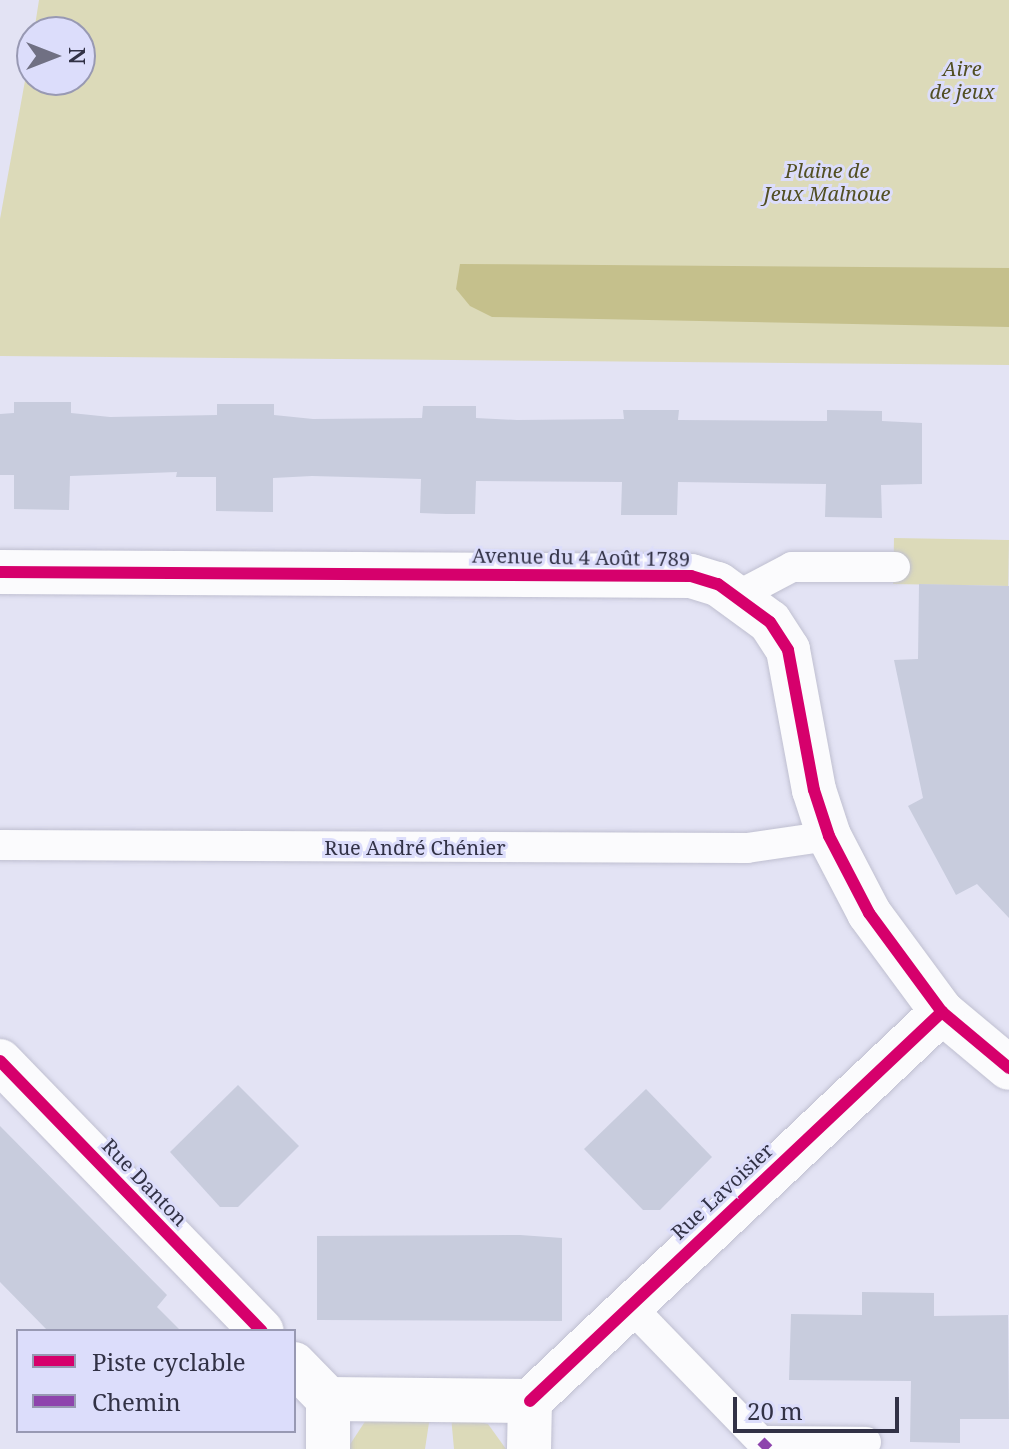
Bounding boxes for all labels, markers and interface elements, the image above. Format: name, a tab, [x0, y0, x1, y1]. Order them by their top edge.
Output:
north arrow	[16, 16, 96, 96]
text: N	[63, 47, 93, 65]
park label: Aire de jeux	[929, 57, 995, 104]
park label: Plaine de Jeux Malnoue	[764, 158, 890, 205]
street label: Avenue du 4 Août 1789	[472, 543, 690, 571]
street label: Rue André Chénier	[324, 835, 506, 859]
street label: Rue Danton	[98, 1133, 192, 1231]
street label: Rue Lavoisier	[666, 1138, 778, 1244]
legend	[16, 1329, 296, 1433]
text: Piste cyclable	[92, 1345, 246, 1378]
scale bar	[737, 1381, 903, 1431]
text: Chemin	[92, 1385, 181, 1418]
text: 20 m	[747, 1394, 803, 1427]

